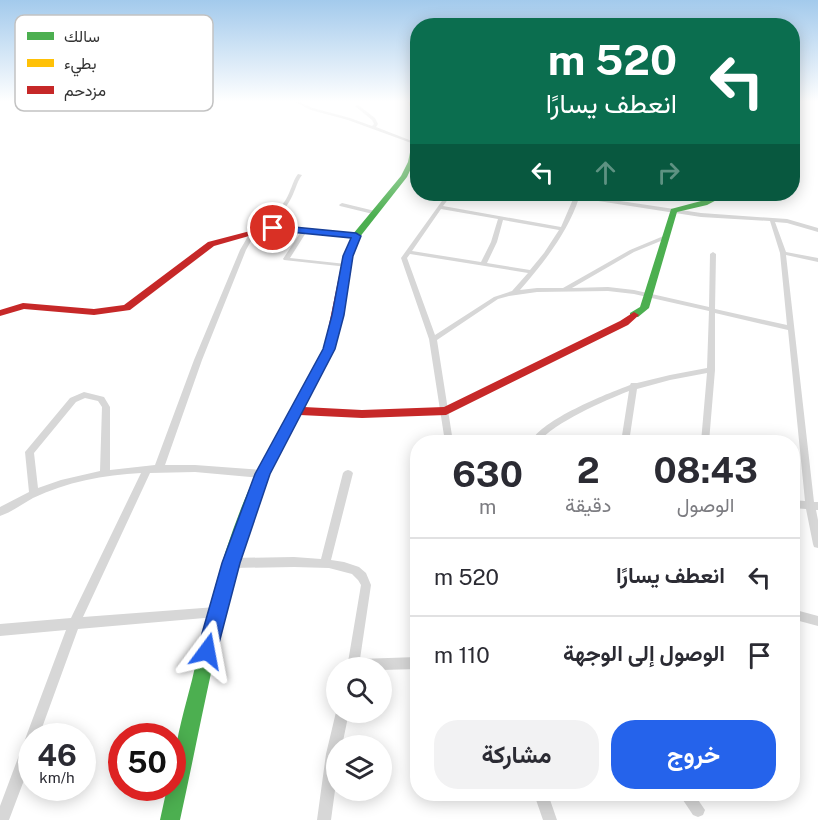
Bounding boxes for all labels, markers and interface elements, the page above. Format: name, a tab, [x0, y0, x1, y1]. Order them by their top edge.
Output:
legend	[15, 15, 213, 111]
text: سالك	[64, 27, 100, 46]
text: 520 m	[548, 35, 677, 84]
icon: left	[698, 42, 776, 120]
text: بطيء	[64, 54, 96, 77]
text: مزدحم	[64, 81, 106, 101]
text: انعطف يسارًا	[546, 87, 677, 119]
icon: left	[526, 156, 559, 189]
icon: ahead	[589, 156, 622, 189]
icon: right	[652, 156, 685, 189]
pin	[247, 202, 298, 253]
icon: arrive	[256, 211, 289, 244]
text: 2	[577, 449, 600, 491]
text: 08:43	[653, 449, 758, 491]
text: 630	[452, 453, 523, 495]
text: دقيقة	[565, 493, 611, 517]
text: الوصول	[677, 493, 735, 517]
text: m	[479, 495, 496, 519]
icon: left	[743, 561, 776, 594]
text: انعطف يسارًا	[616, 562, 725, 588]
text: 520 m	[434, 564, 499, 590]
position arrow	[175, 619, 239, 683]
icon: arrive	[743, 639, 776, 672]
text: الوصول إلى الوجهة	[563, 640, 725, 666]
text: 110 m	[434, 642, 490, 668]
map controls	[326, 657, 392, 801]
button: search	[326, 657, 392, 723]
button: مشاركة	[434, 720, 599, 789]
button: خروج	[611, 720, 776, 789]
speed limit sign: 50	[108, 723, 186, 801]
button: layers	[326, 735, 392, 801]
text: 46	[37, 737, 77, 773]
text: km/h	[39, 769, 75, 786]

